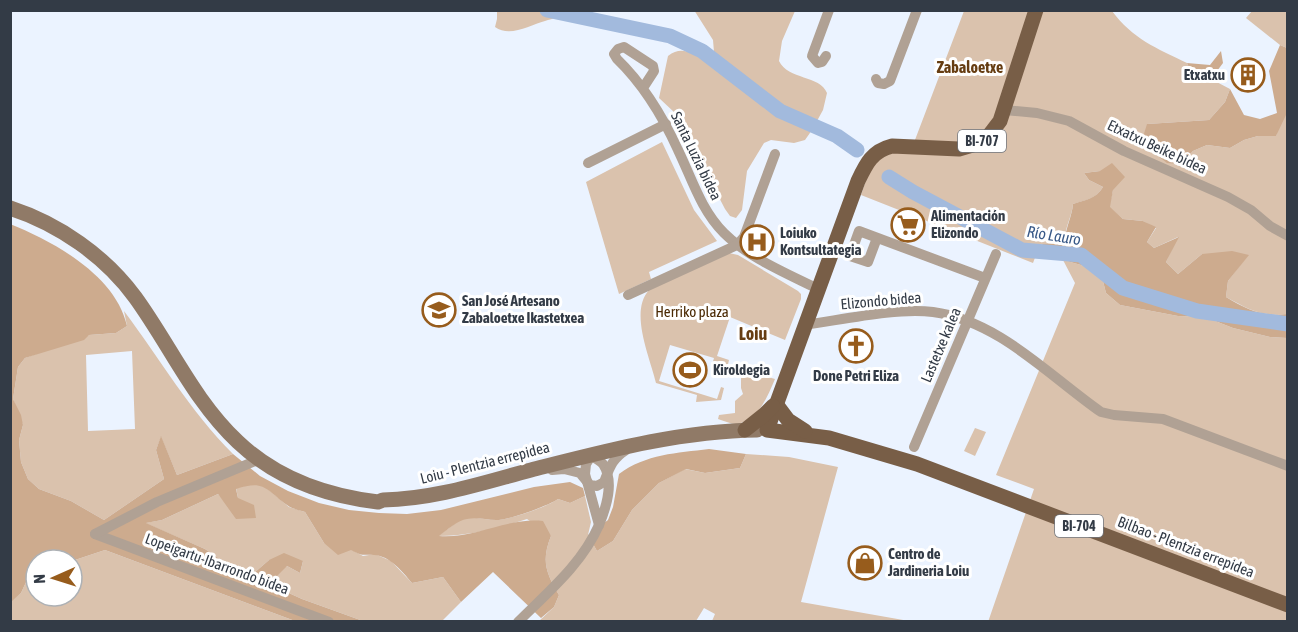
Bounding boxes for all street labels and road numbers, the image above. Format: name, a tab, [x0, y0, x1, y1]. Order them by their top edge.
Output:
street label: Santa Luzia bidea	[668, 109, 725, 203]
street label: Etxatxu Beike bidea	[1105, 116, 1209, 177]
road number: BI-707	[958, 130, 1006, 152]
street label: Elizondo bidea	[840, 288, 922, 313]
street label: Lastetxe kalea	[917, 305, 964, 385]
street label: Loiu - Plentzia errepidea	[418, 438, 551, 487]
street label: Bilbao - Plentzia errepidea	[1115, 513, 1257, 580]
road number: BI-704	[1055, 515, 1103, 537]
street label: Lopeigartu-Ibarrondo bidea	[143, 530, 291, 597]

